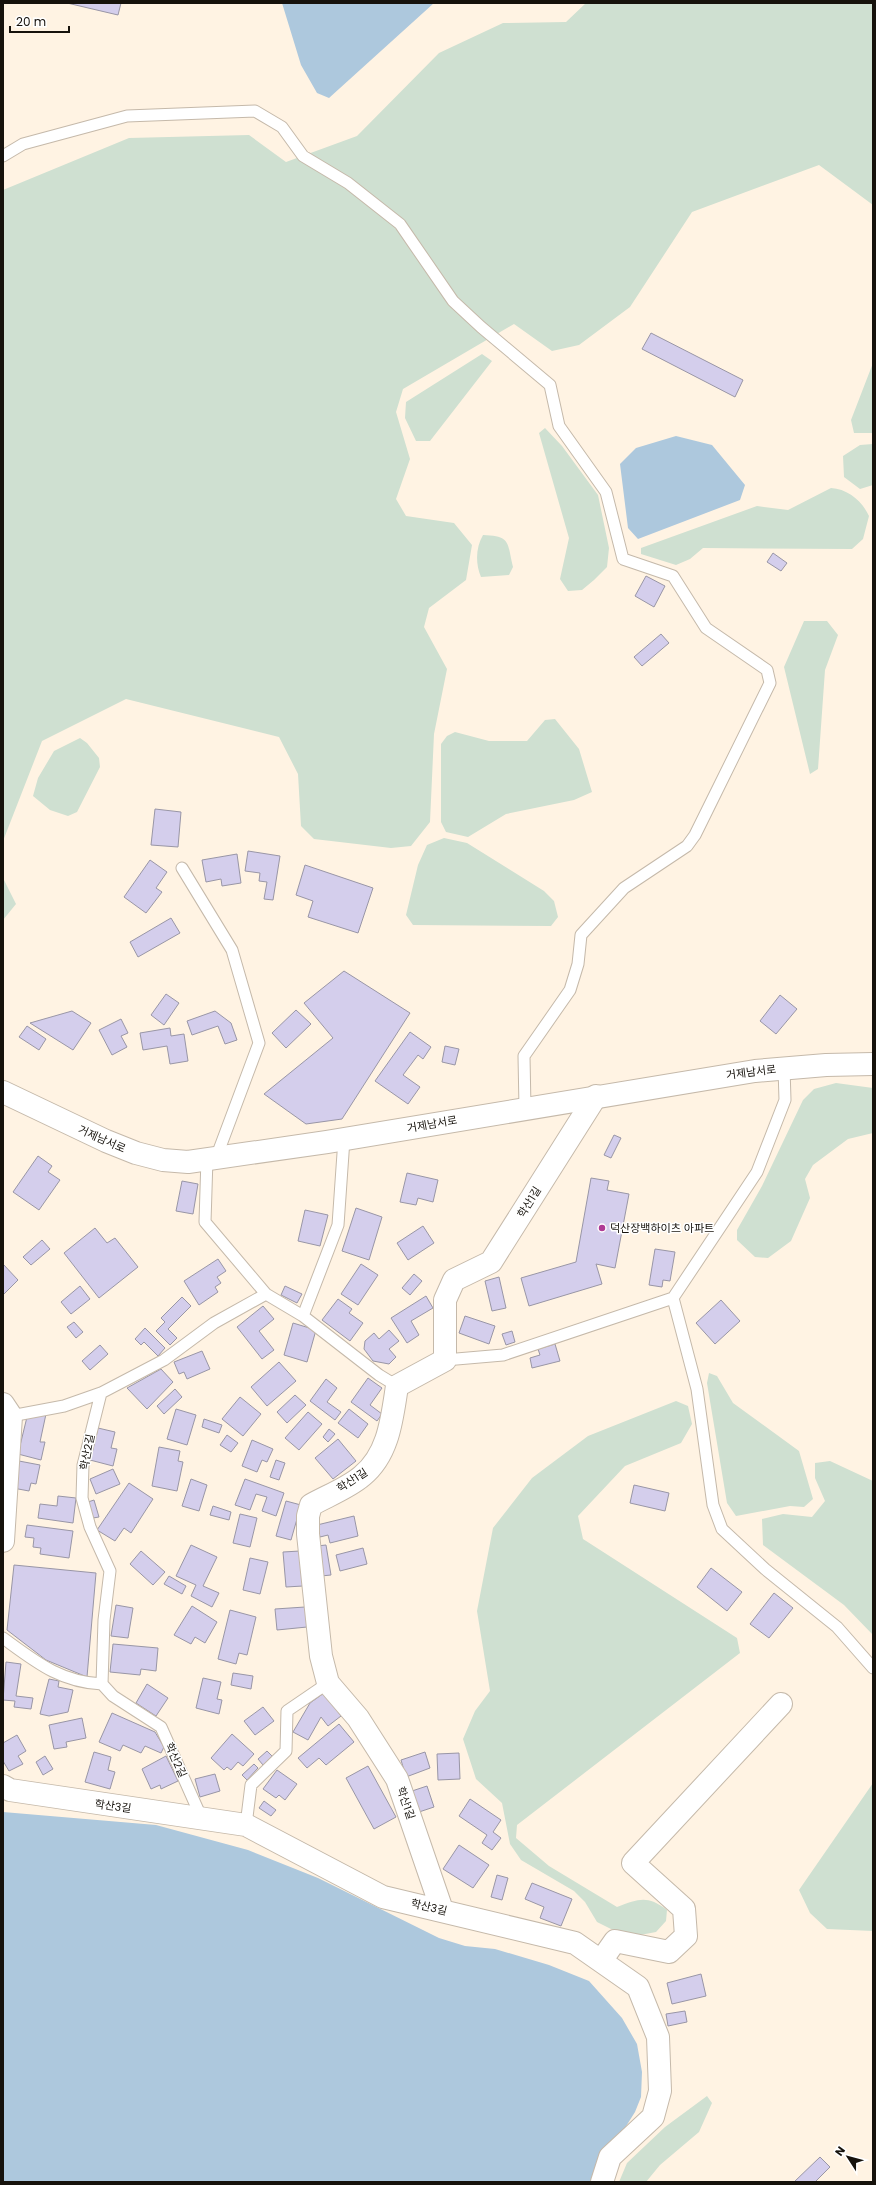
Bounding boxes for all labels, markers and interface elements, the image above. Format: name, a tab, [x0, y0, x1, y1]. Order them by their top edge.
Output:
scale bar	[10, 8, 69, 34]
text: 20 m	[16, 13, 46, 30]
street label: 거제남서로	[725, 1061, 777, 1083]
street label: 거제남서로	[406, 1112, 458, 1136]
street label: 거제남서로	[76, 1121, 128, 1157]
street label: 학산1길	[513, 1183, 545, 1221]
place label: 덕산장백하이츠 아파트	[610, 1220, 714, 1236]
marker: 덕산장백하이츠 아파트	[597, 1223, 607, 1233]
street label: 학산2길	[76, 1432, 98, 1472]
street label: 학산1길	[333, 1464, 371, 1496]
street label: 학산2길	[161, 1740, 191, 1780]
street label: 학산1길	[393, 1784, 419, 1822]
street label: 학산3길	[94, 1796, 132, 1816]
street label: 학산3길	[409, 1895, 449, 1919]
north arrow	[828, 2137, 868, 2177]
text: N	[831, 2143, 849, 2159]

